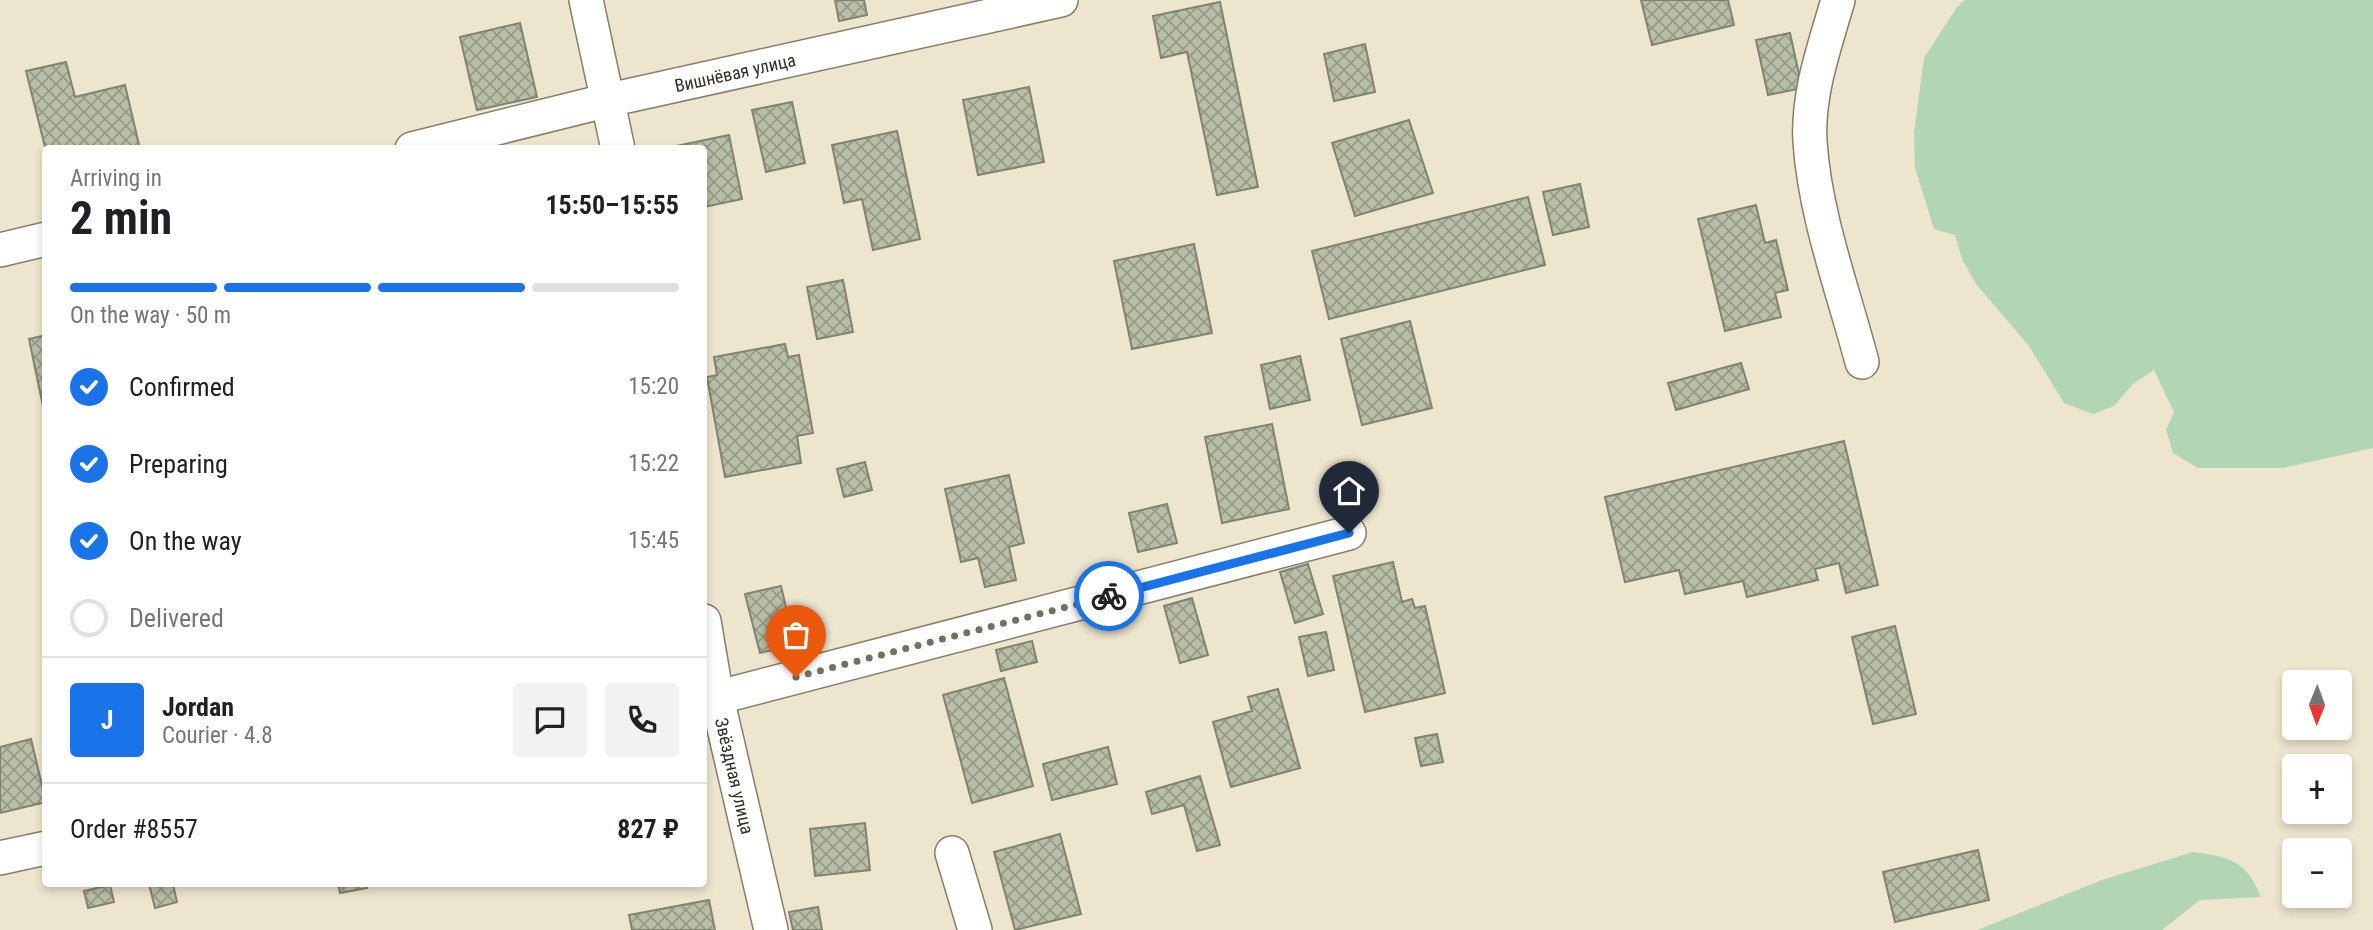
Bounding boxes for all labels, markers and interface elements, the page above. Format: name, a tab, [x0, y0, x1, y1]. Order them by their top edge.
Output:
street label: Вишнёвая улица	[672, 49, 797, 96]
text: Arriving in	[70, 165, 162, 192]
text: 15:50–15:55	[545, 190, 679, 220]
text: 2 min	[70, 191, 172, 245]
text: On the way · 50 m	[70, 302, 231, 329]
icon: check	[70, 368, 108, 406]
text: Confirmed	[129, 372, 235, 402]
text: 15:20	[628, 373, 679, 400]
icon: check	[70, 445, 108, 483]
text: Preparing	[129, 449, 228, 479]
text: 15:22	[628, 450, 679, 477]
pin	[1319, 461, 1379, 533]
icon: home	[1330, 472, 1368, 510]
icon: check	[70, 522, 108, 560]
text: On the way	[129, 526, 242, 556]
text: 15:45	[628, 527, 679, 554]
courier	[1074, 561, 1144, 631]
icon: bike	[1090, 577, 1128, 615]
text: Delivered	[129, 603, 224, 633]
pin	[766, 605, 826, 677]
icon: bag	[777, 616, 815, 654]
north arrow	[2282, 670, 2352, 740]
map controls	[2282, 670, 2352, 908]
button: chat	[513, 683, 587, 757]
button: phone	[605, 683, 679, 757]
text: Jordan	[162, 692, 234, 722]
text: J	[101, 705, 113, 735]
street label: Звёздная улица	[711, 716, 759, 836]
text: Courier · 4.8	[162, 722, 273, 749]
button: +	[2282, 754, 2352, 824]
text: Order #8557	[70, 814, 198, 844]
text: 827 ₽	[617, 814, 679, 844]
button: −	[2282, 838, 2352, 908]

